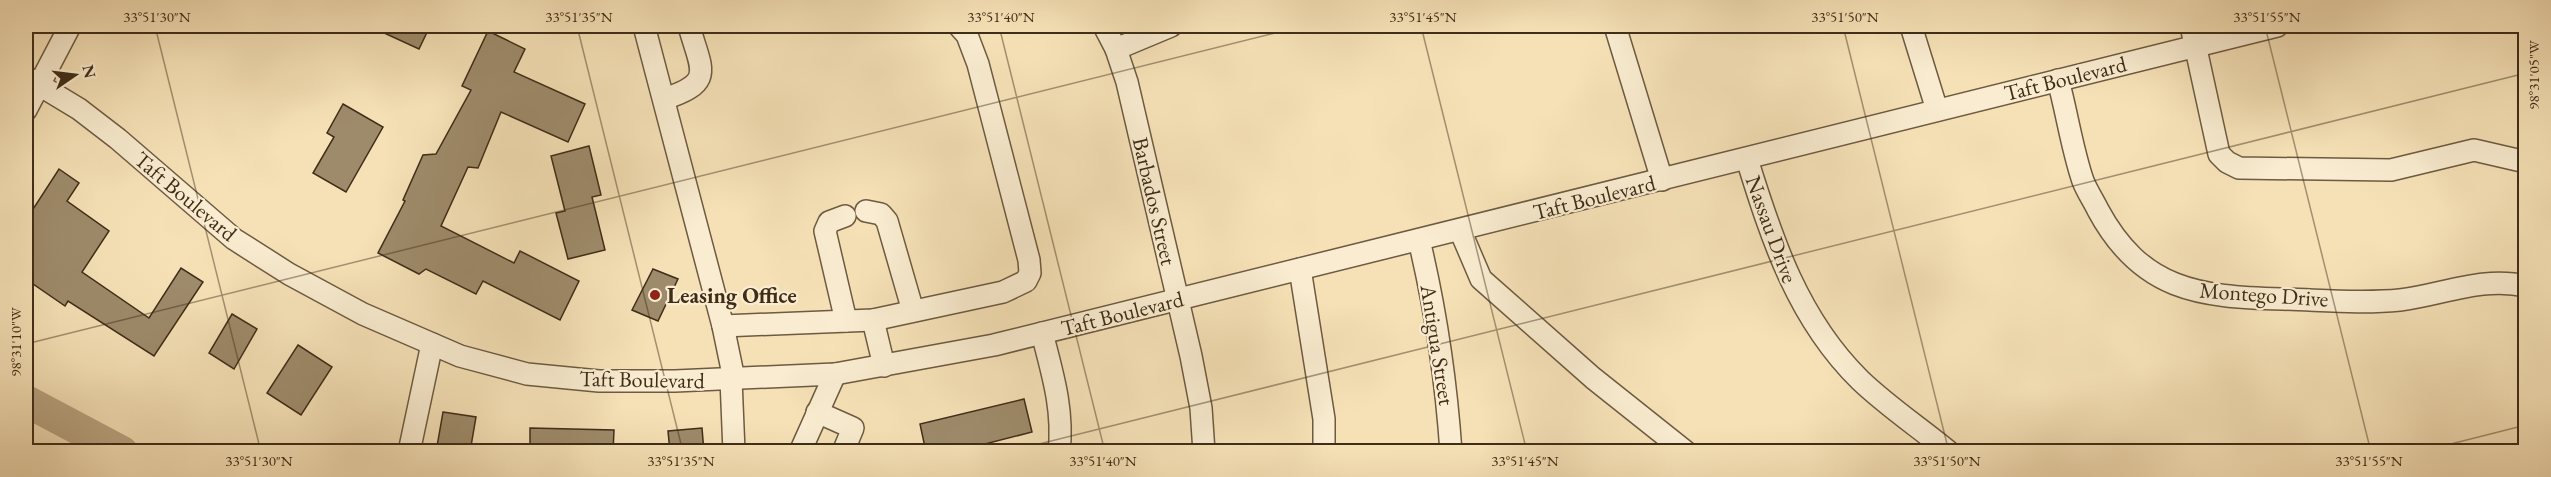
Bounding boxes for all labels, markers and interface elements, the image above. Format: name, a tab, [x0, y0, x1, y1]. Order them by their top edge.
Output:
text: 33°51'30"N	[123, 7, 191, 26]
text: 33°51'35"N	[545, 7, 613, 26]
text: 33°51'40"N	[967, 7, 1035, 26]
text: 33°51'45"N	[1389, 7, 1457, 26]
text: 33°51'50"N	[1811, 7, 1879, 26]
text: 33°51'55"N	[2233, 7, 2301, 26]
text: 98°31'05"W	[2524, 40, 2543, 110]
north arrow	[45, 45, 105, 105]
street label: Taft Boulevard	[2001, 49, 2130, 108]
text: N	[77, 63, 101, 80]
street label: Barbados Street	[1126, 134, 1183, 268]
street label: Taft Boulevard	[128, 145, 244, 248]
street label: Taft Boulevard	[1530, 168, 1659, 227]
street label: Nassau Drive	[1739, 172, 1804, 287]
street label: Montego Drive	[2198, 276, 2330, 313]
place label: Leasing Office	[667, 281, 797, 310]
street label: Antigua Street	[1413, 282, 1461, 408]
street label: Taft Boulevard	[1058, 284, 1187, 343]
marker: Leasing Office	[648, 288, 662, 302]
text: 98°31'10"W	[6, 307, 25, 377]
street label: Taft Boulevard	[579, 364, 706, 395]
text: 33°51'30"N	[225, 451, 293, 470]
text: 33°51'35"N	[647, 451, 715, 470]
text: 33°51'40"N	[1069, 451, 1137, 470]
text: 33°51'45"N	[1491, 451, 1559, 470]
text: 33°51'50"N	[1913, 451, 1981, 470]
text: 33°51'55"N	[2335, 451, 2403, 470]

